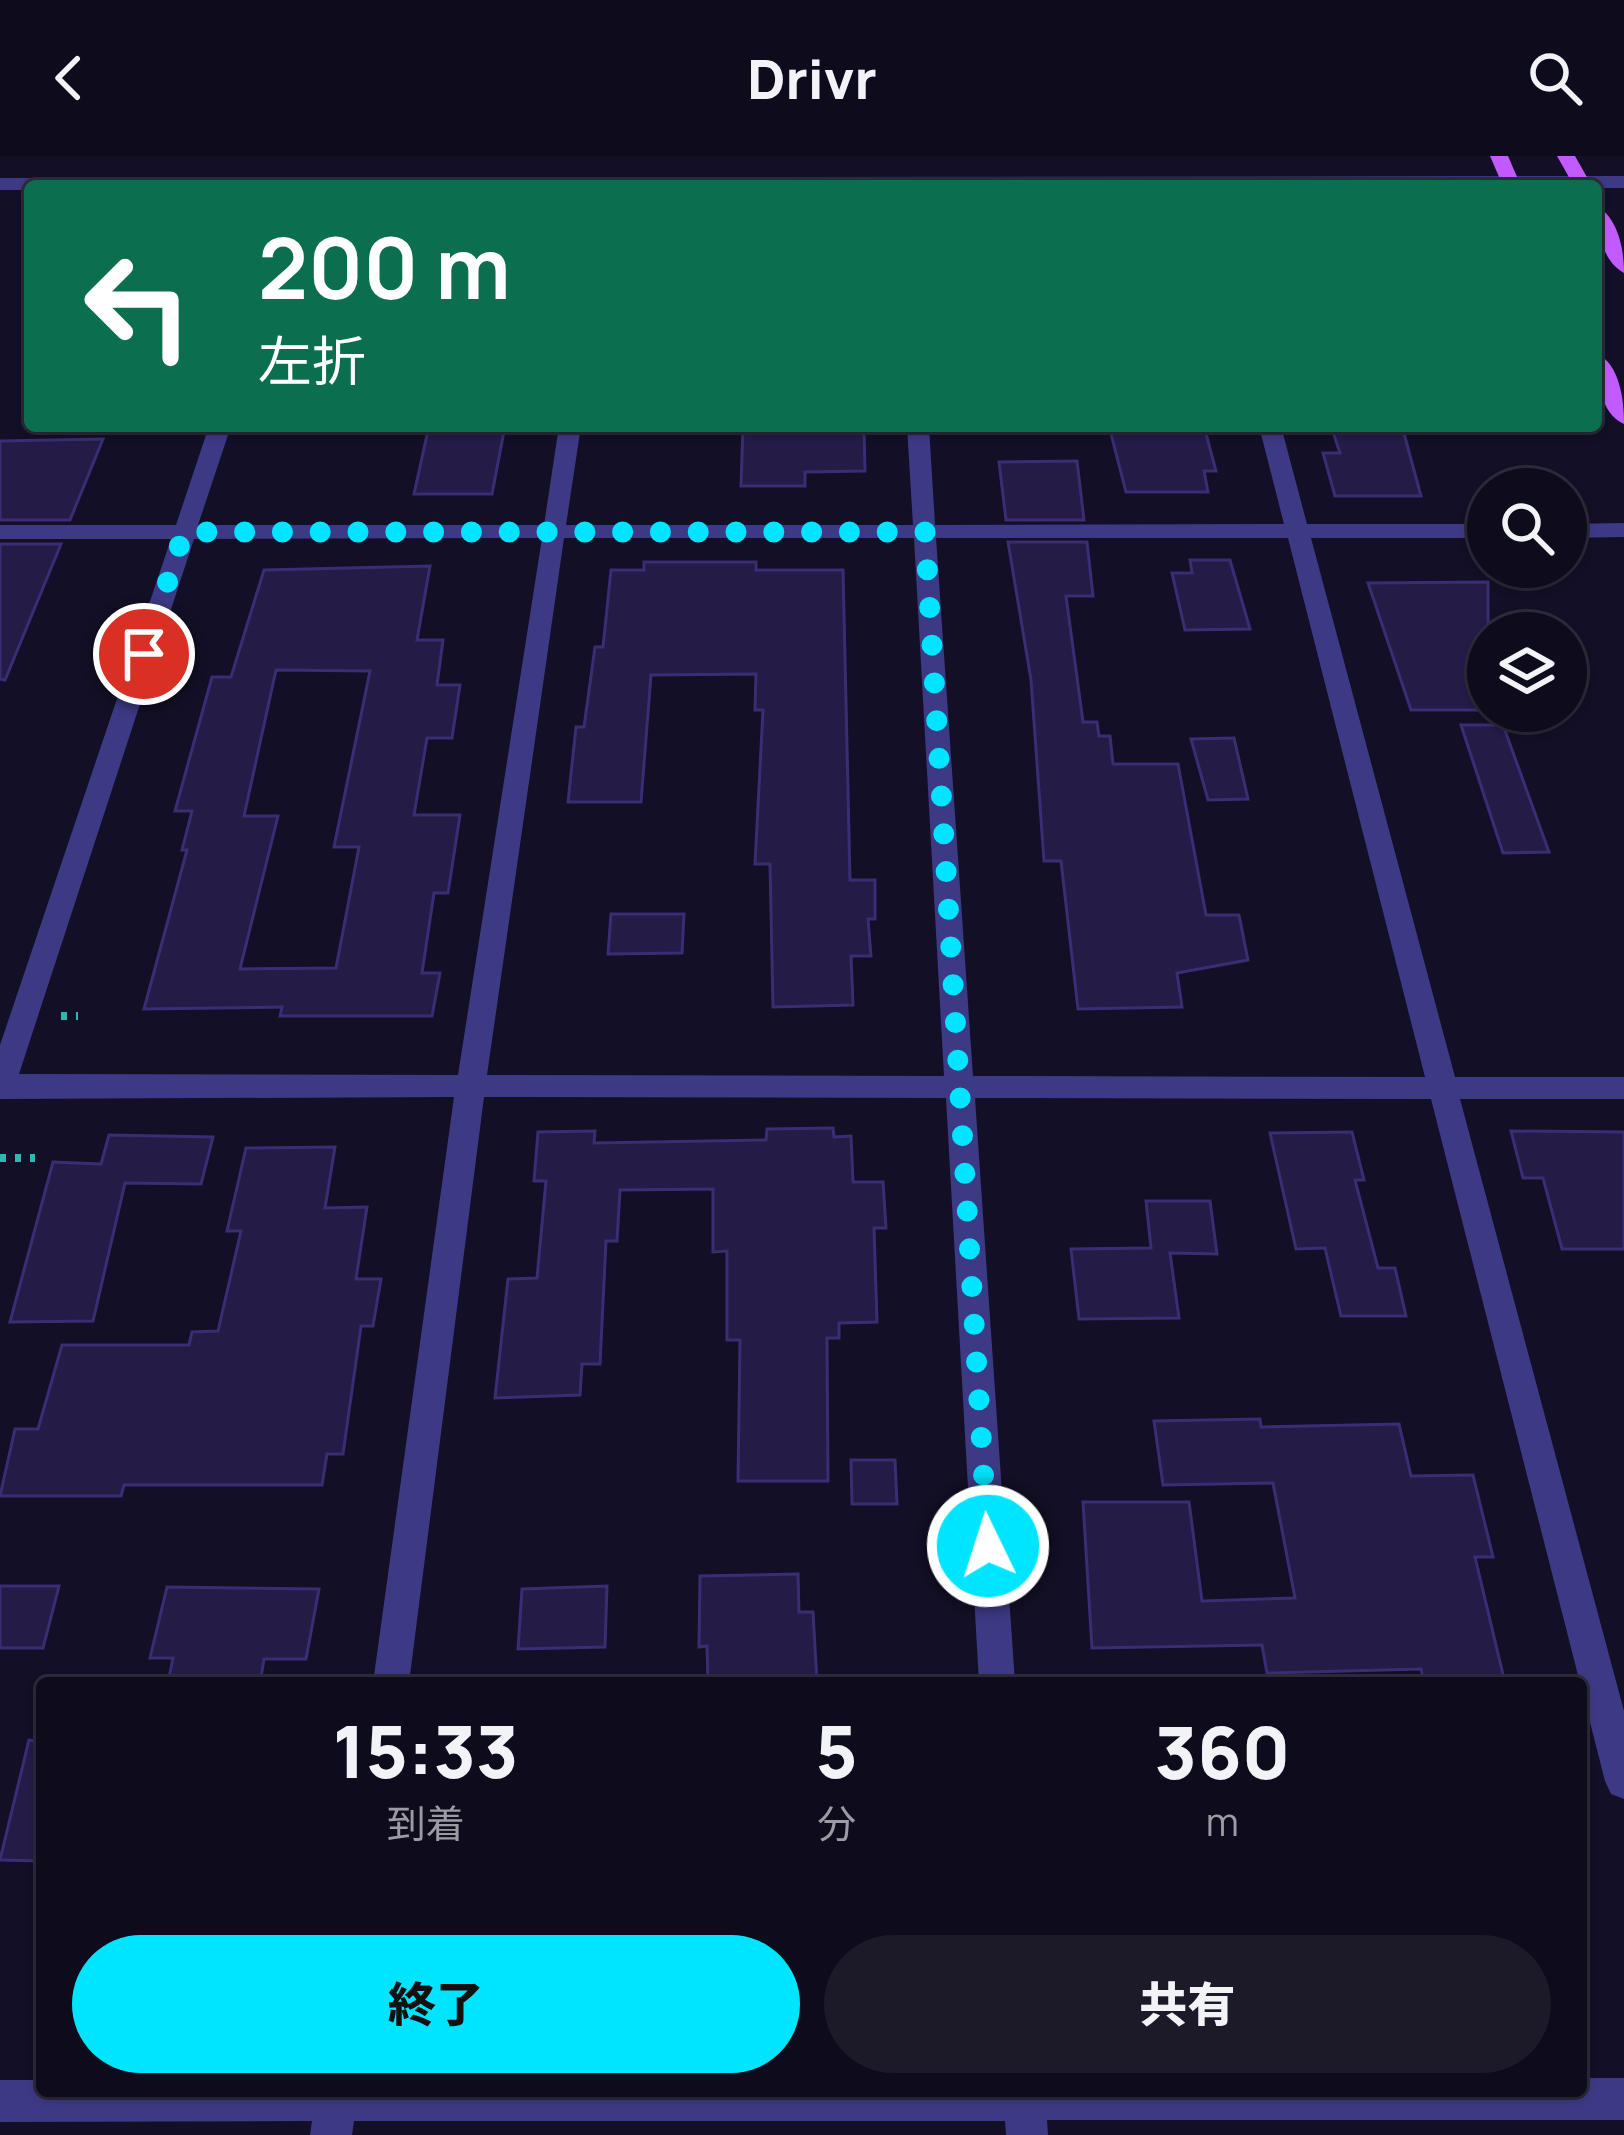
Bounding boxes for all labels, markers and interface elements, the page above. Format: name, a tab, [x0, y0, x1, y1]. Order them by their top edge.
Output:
text: Drivr	[747, 41, 877, 115]
icon: back	[36, 45, 102, 111]
icon: search	[1522, 45, 1588, 111]
text: 200 m	[258, 209, 511, 324]
icon: left	[60, 228, 216, 384]
text: 左折	[258, 323, 366, 397]
map controls	[1467, 468, 1587, 732]
button: search	[1467, 468, 1587, 588]
pin	[93, 603, 195, 705]
button: layers	[1467, 612, 1587, 732]
icon: arrive	[111, 621, 177, 687]
position arrow	[925, 1483, 1051, 1609]
text: 15:33	[333, 1701, 519, 1800]
text: 5	[815, 1701, 858, 1800]
text: 360	[1154, 1702, 1290, 1801]
text: m	[1206, 1794, 1239, 1848]
text: 到着	[387, 1796, 465, 1850]
text: 分	[817, 1796, 856, 1850]
button: 終了	[72, 1935, 800, 2073]
button: 共有	[824, 1935, 1551, 2073]

